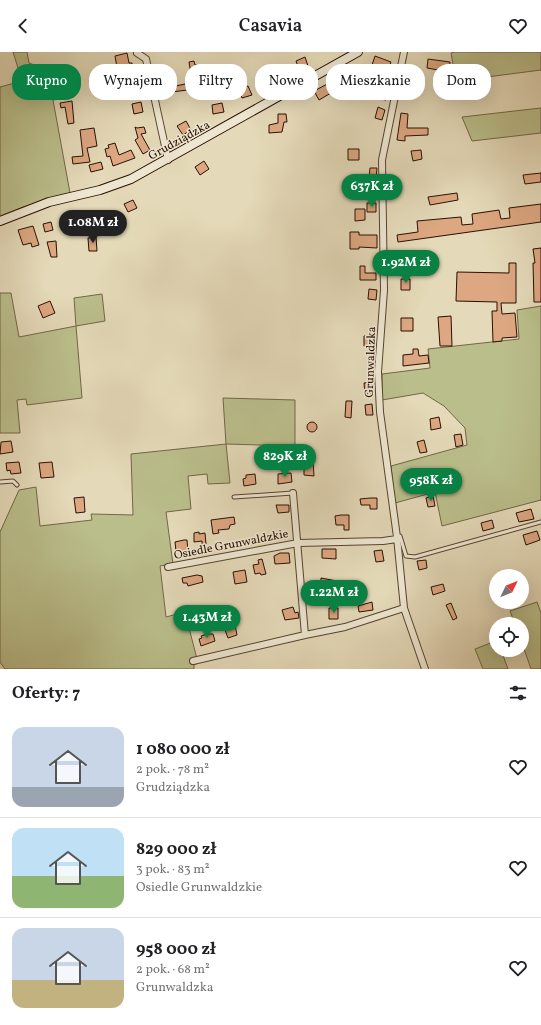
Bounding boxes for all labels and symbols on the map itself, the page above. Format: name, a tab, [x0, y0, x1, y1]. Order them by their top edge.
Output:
street label: Grudziądzka	[146, 117, 213, 164]
pin: 637K zł	[335, 174, 409, 208]
pin: 1.08M zł	[52, 210, 134, 244]
pin: 1.92M zł	[365, 250, 447, 284]
street label: Grunwaldzka	[362, 326, 380, 398]
pin: 829K zł	[248, 444, 322, 478]
pin: 958K zł	[394, 468, 468, 502]
street label: Osiedle Grunwaldzkie	[173, 526, 290, 564]
north arrow	[489, 569, 529, 609]
pin: 1.22M zł	[293, 580, 375, 614]
pin: 1.43M zł	[166, 605, 248, 639]

